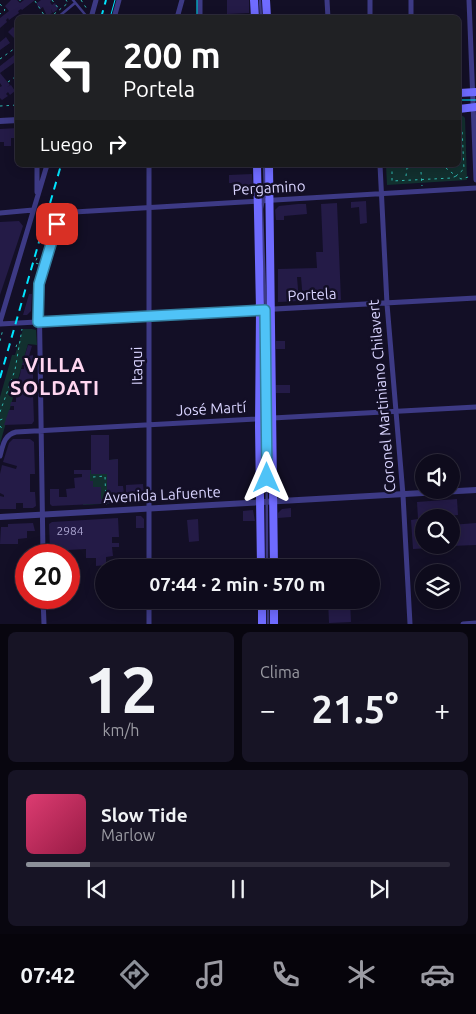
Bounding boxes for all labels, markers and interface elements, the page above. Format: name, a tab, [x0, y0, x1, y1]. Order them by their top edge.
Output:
icon: left	[40, 35, 105, 100]
text: 200 m	[123, 35, 221, 75]
text: Portela	[123, 76, 195, 101]
icon: right	[103, 130, 131, 158]
text: Luego	[40, 133, 93, 155]
street label: Pergamino	[232, 177, 306, 198]
pin	[36, 203, 78, 245]
icon: arrive	[43, 210, 71, 238]
street label: Portela	[287, 285, 337, 304]
street label: Coronel Martiniano Chilavert	[365, 299, 398, 493]
street label: Itaqui	[128, 347, 145, 385]
district label: VILLA SOLDATI	[10, 353, 100, 399]
street label: José Martí	[175, 398, 247, 419]
position arrow	[240, 451, 292, 503]
map controls	[415, 454, 460, 609]
button: sound	[415, 454, 460, 499]
street label: Avenida Lafuente	[103, 483, 221, 506]
button: search	[415, 509, 460, 554]
house number: 2984	[56, 524, 84, 537]
speed limit sign: 20	[15, 544, 80, 609]
button: layers	[415, 564, 460, 609]
text: 07:44 · 2 min · 570 m	[150, 573, 325, 595]
text: 12	[84, 652, 158, 725]
text: Clima	[260, 663, 300, 681]
text: 21.5°	[311, 688, 399, 730]
text: −	[260, 694, 276, 725]
text: +	[434, 694, 450, 725]
text: km/h	[103, 721, 139, 739]
text: Slow Tide	[101, 804, 188, 826]
text: Marlow	[101, 826, 155, 844]
icon: previous	[83, 875, 111, 903]
icon: pause	[224, 875, 252, 903]
icon: next	[365, 875, 393, 903]
icon: directions	[117, 957, 152, 992]
icon: music	[193, 957, 228, 992]
icon: phone	[268, 957, 303, 992]
icon: climate	[344, 957, 379, 992]
icon: car	[420, 957, 455, 992]
text: 07:42	[20, 962, 76, 987]

